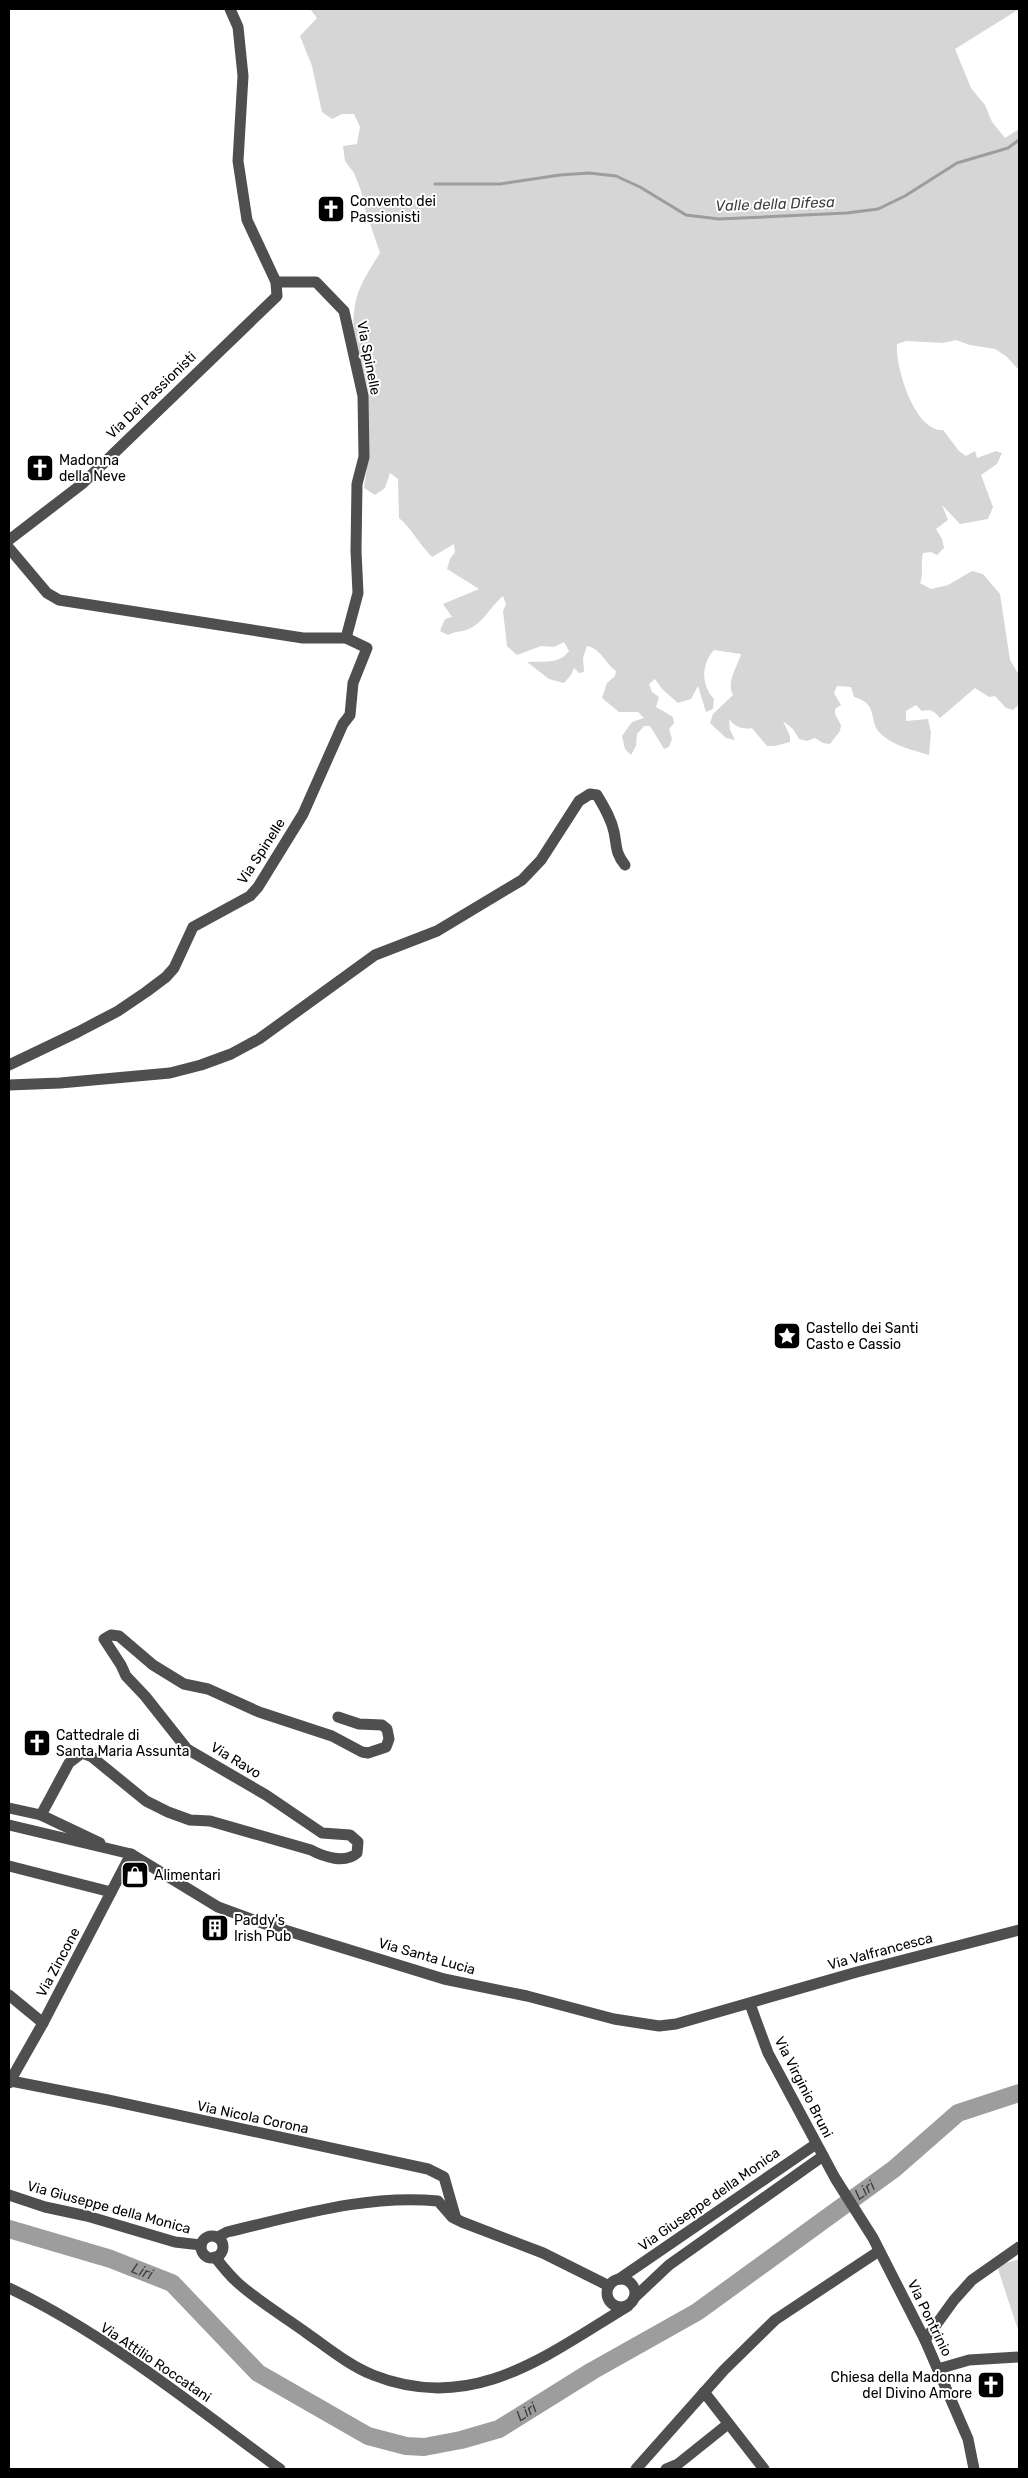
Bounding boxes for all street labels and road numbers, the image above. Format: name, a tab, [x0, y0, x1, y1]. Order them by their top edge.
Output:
street label: Via Spinelle	[353, 320, 384, 397]
street label: Via Dei Passionisti	[103, 348, 200, 443]
street label: Via Spinelle	[234, 815, 289, 887]
street label: Via Ravo	[207, 1739, 264, 1782]
street label: Via Zincone	[33, 1925, 84, 2000]
street label: Via Valfrancesca	[826, 1929, 934, 1974]
street label: Via Santa Lucia	[376, 1935, 477, 1978]
street label: Via Virginio Bruni	[771, 2034, 836, 2141]
street label: Via Nicola Corona	[195, 2097, 310, 2138]
street label: Via Giuseppe della Monica	[635, 2144, 783, 2255]
street label: Via Giuseppe della Monica	[25, 2177, 192, 2238]
street label: Via Pontrinio	[904, 2277, 955, 2359]
street label: Via Attilio Roccatani	[97, 2319, 214, 2406]

